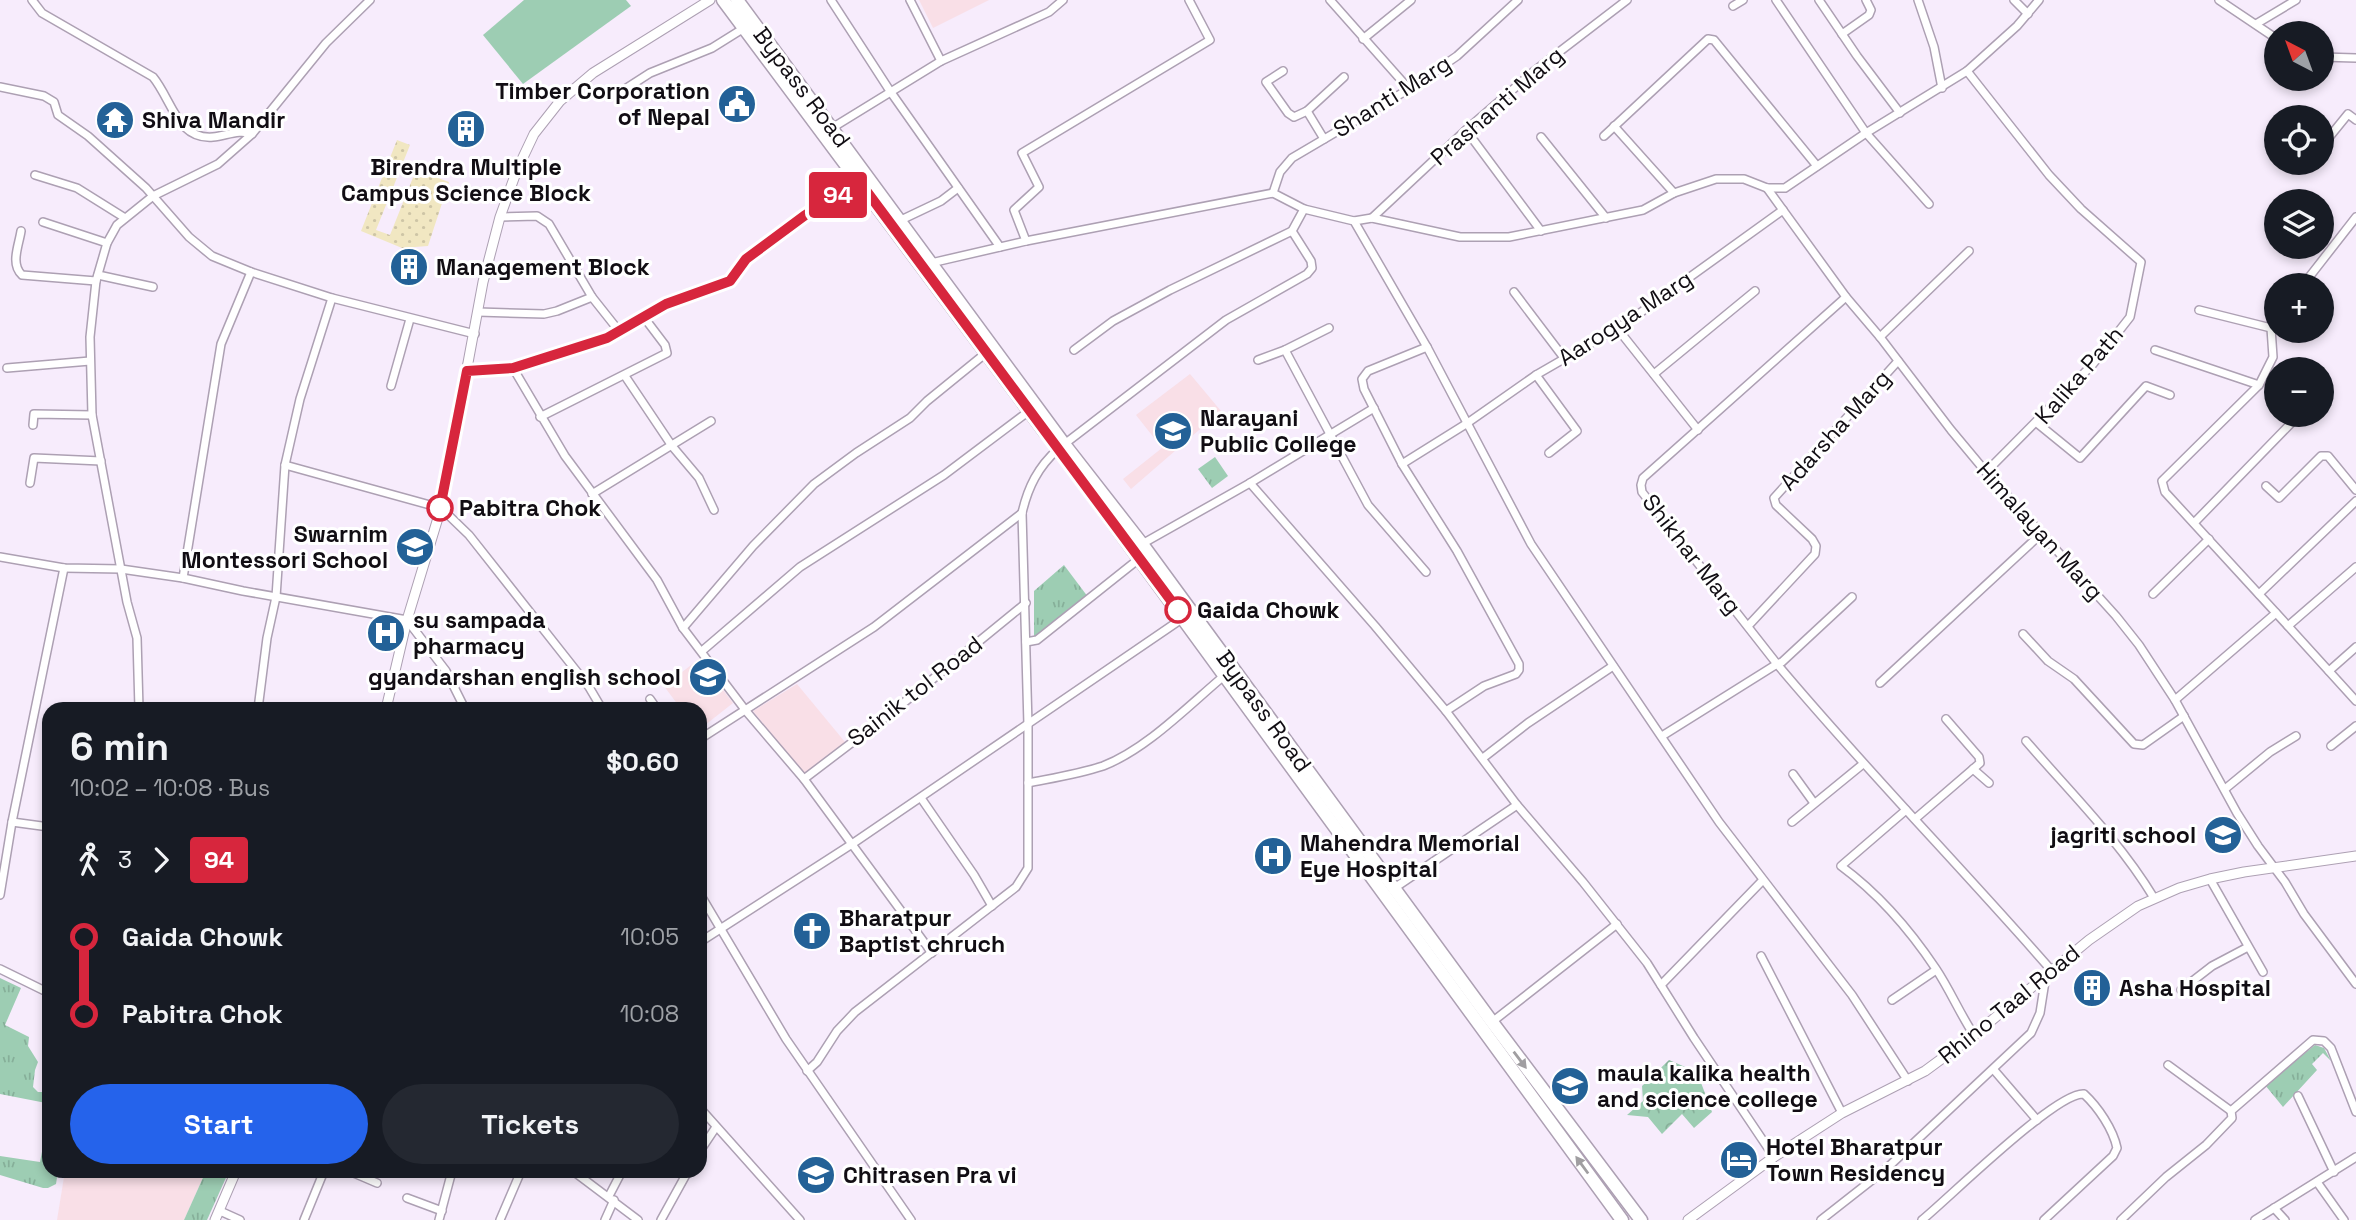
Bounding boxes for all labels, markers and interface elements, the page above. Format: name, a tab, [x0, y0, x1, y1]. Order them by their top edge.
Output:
street label: Bypass Road	[747, 21, 857, 153]
north arrow	[2264, 21, 2334, 91]
map controls	[2264, 21, 2334, 427]
street label: Prashanti Marg	[1424, 40, 1570, 172]
street label: Shanti Marg	[1327, 48, 1457, 144]
place label: Timber Corporation of Nepal	[495, 76, 710, 132]
public building icon: Timber Corporation of Nepal	[716, 83, 758, 125]
temple icon: Shiva Mandir	[94, 99, 136, 141]
place label: Shiva Mandir	[142, 105, 285, 135]
button: locate	[2264, 105, 2334, 175]
building icon: Birendra Multiple Campus Science Block	[445, 108, 487, 150]
place label: Birendra Multiple Campus Science Block	[341, 152, 591, 208]
line badge: 94	[806, 172, 870, 218]
text: 94	[823, 179, 853, 210]
button: layers	[2264, 189, 2334, 259]
building icon: Management Block	[388, 246, 430, 288]
place label: Management Block	[436, 252, 650, 282]
street label: Aarogya Marg	[1552, 263, 1698, 373]
button: +	[2264, 273, 2334, 343]
street label: Kalika Path	[2028, 320, 2130, 430]
button: −	[2264, 357, 2334, 427]
street label: Adarsha Marg	[1773, 363, 1897, 497]
place label: Narayani Public College	[1200, 403, 1357, 459]
school or university icon: Narayani Public College	[1152, 410, 1194, 452]
street label: Himalayan Marg	[1970, 456, 2110, 606]
street label: Shikhar Marg	[1636, 488, 1748, 620]
place label: Pabitra Chok	[459, 493, 601, 523]
marker: Pabitra Chok	[427, 495, 453, 521]
place label: Swarnim Montessori School	[181, 519, 388, 575]
school or university icon: Swarnim Montessori School	[394, 526, 436, 568]
place label: Gaida Chowk	[1197, 595, 1339, 625]
marker: Gaida Chowk	[1165, 597, 1191, 623]
place label: su sampada pharmacy	[413, 605, 546, 661]
hospital icon: su sampada pharmacy	[365, 612, 407, 654]
street label: Sainik tol Road	[841, 629, 989, 753]
street label: Bypass Road	[1210, 644, 1318, 778]
school or university icon: gyandarshan english school	[687, 656, 729, 698]
place label: gyandarshan english school	[368, 662, 681, 692]
text: 6 min	[70, 723, 169, 771]
text: $0.60	[606, 745, 679, 779]
text: 10:02 – 10:08 · Bus	[70, 773, 270, 803]
school or university icon: jagriti school	[2202, 814, 2244, 856]
place label: jagriti school	[2049, 820, 2196, 850]
place label: Mahendra Memorial Eye Hospital	[1300, 828, 1520, 884]
hospital icon: Mahendra Memorial Eye Hospital	[1252, 835, 1294, 877]
icon: walk	[70, 841, 108, 879]
icon: forward	[142, 841, 180, 879]
text: 94	[204, 844, 234, 875]
text: 3	[118, 845, 132, 875]
place label: Bharatpur Baptist chruch	[839, 903, 1005, 959]
church icon: Bharatpur Baptist chruch	[791, 910, 833, 952]
text: Gaida Chowk	[122, 920, 283, 954]
text: 10:05	[620, 922, 679, 952]
street label: Rhino Taal Road	[1932, 938, 2086, 1070]
building icon: Asha Hospital	[2071, 967, 2113, 1009]
place label: Asha Hospital	[2119, 973, 2271, 1003]
text: Pabitra Chok	[122, 997, 283, 1031]
text: 10:08	[620, 999, 679, 1029]
one-way arrow	[1513, 1051, 1527, 1069]
place label: maula kalika health and science college	[1597, 1058, 1818, 1114]
school or university icon: maula kalika health and science college	[1549, 1065, 1591, 1107]
button: Start	[70, 1084, 368, 1164]
button: Tickets	[382, 1084, 679, 1164]
place label: Hotel Bharatpur Town Residency	[1766, 1132, 1945, 1188]
hotel icon: Hotel Bharatpur Town Residency	[1718, 1139, 1760, 1181]
school or university icon: Chitrasen Pra vi	[795, 1154, 837, 1196]
one-way arrow	[1575, 1156, 1589, 1174]
place label: Chitrasen Pra vi	[843, 1160, 1017, 1190]

